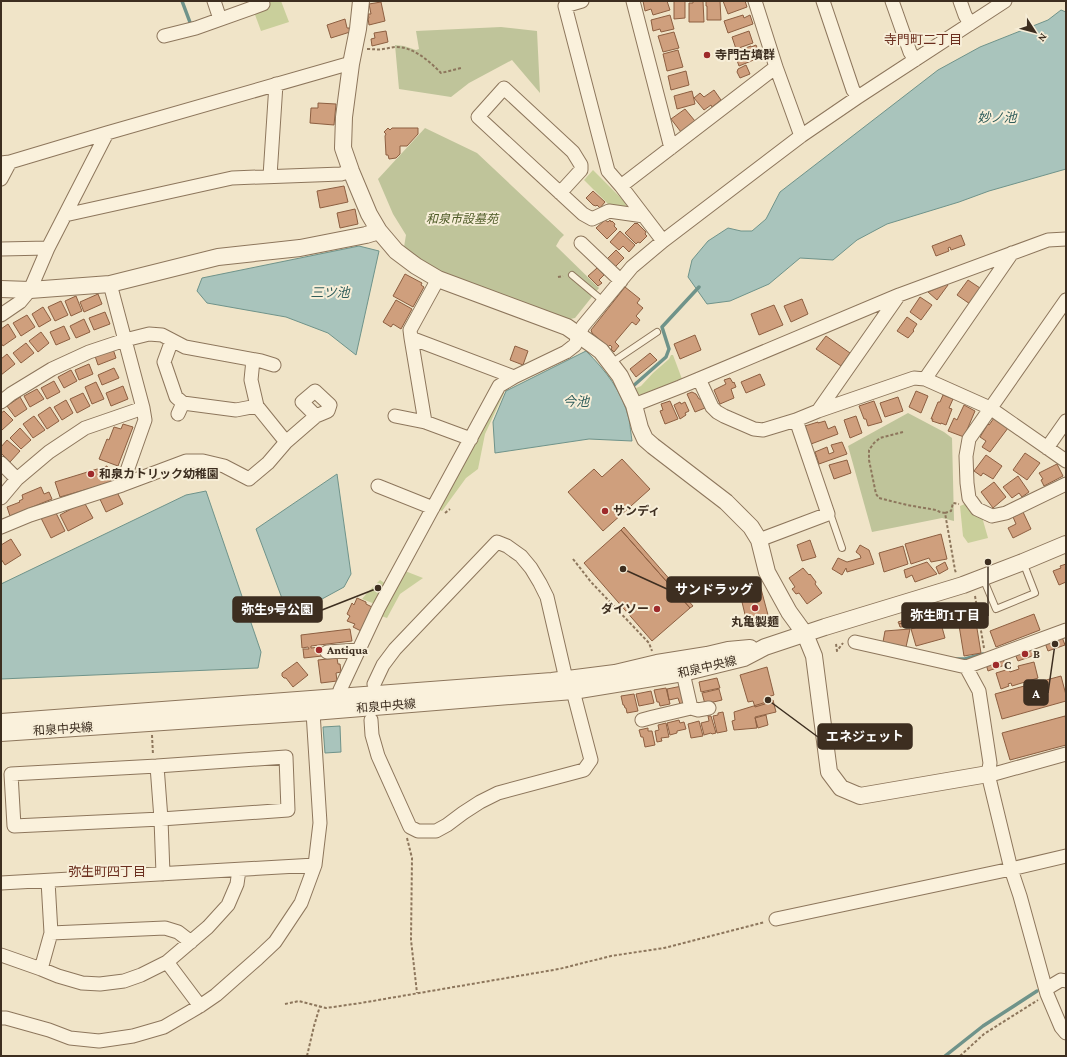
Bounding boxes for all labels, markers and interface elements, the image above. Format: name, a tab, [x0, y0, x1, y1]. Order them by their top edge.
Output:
north arrow	[1015, 12, 1055, 52]
text: N	[1036, 31, 1050, 45]
district label: 寺門町二丁目	[884, 32, 962, 47]
place label: 寺門古墳群	[715, 48, 775, 62]
marker: 寺門古墳群	[702, 50, 712, 60]
water label: 妙ノ池	[977, 110, 1018, 125]
park label: 和泉市設墓苑	[426, 212, 500, 226]
water label: 三ツ池	[310, 285, 351, 300]
water label: 今池	[563, 394, 591, 409]
place label: 和泉カトリック幼稚園	[99, 467, 219, 481]
marker: 和泉カトリック幼稚園	[86, 469, 96, 479]
place label: サンディ	[613, 504, 660, 518]
marker: サンディ	[600, 506, 610, 516]
callout: サンドラッグ	[667, 577, 761, 602]
text: サンドラッグ	[675, 582, 753, 597]
callout: 弥生9号公園	[233, 597, 322, 622]
text: 弥生9号公園	[241, 602, 313, 617]
place label: ダイソー	[601, 602, 649, 616]
marker: 丸亀製麺	[750, 603, 760, 613]
callout: 弥生町1丁目	[902, 603, 988, 628]
marker: ダイソー	[652, 604, 662, 614]
text: 弥生町1丁目	[910, 608, 980, 623]
place label: 丸亀製麺	[731, 615, 779, 629]
place label: Antiqua	[326, 643, 368, 657]
marker: Antiqua	[314, 645, 324, 655]
place label: B	[1033, 647, 1040, 661]
marker: B	[1020, 649, 1030, 659]
street label: 和泉中央線	[676, 653, 738, 681]
place label: C	[1004, 658, 1012, 672]
marker: C	[991, 660, 1001, 670]
callout: A	[1024, 680, 1048, 705]
text: A	[1031, 686, 1040, 701]
street label: 和泉中央線	[355, 696, 417, 716]
street label: 和泉中央線	[33, 720, 93, 738]
callout: エネジェット	[818, 724, 912, 749]
text: エネジェット	[826, 729, 904, 744]
district label: 弥生町四丁目	[68, 864, 146, 879]

